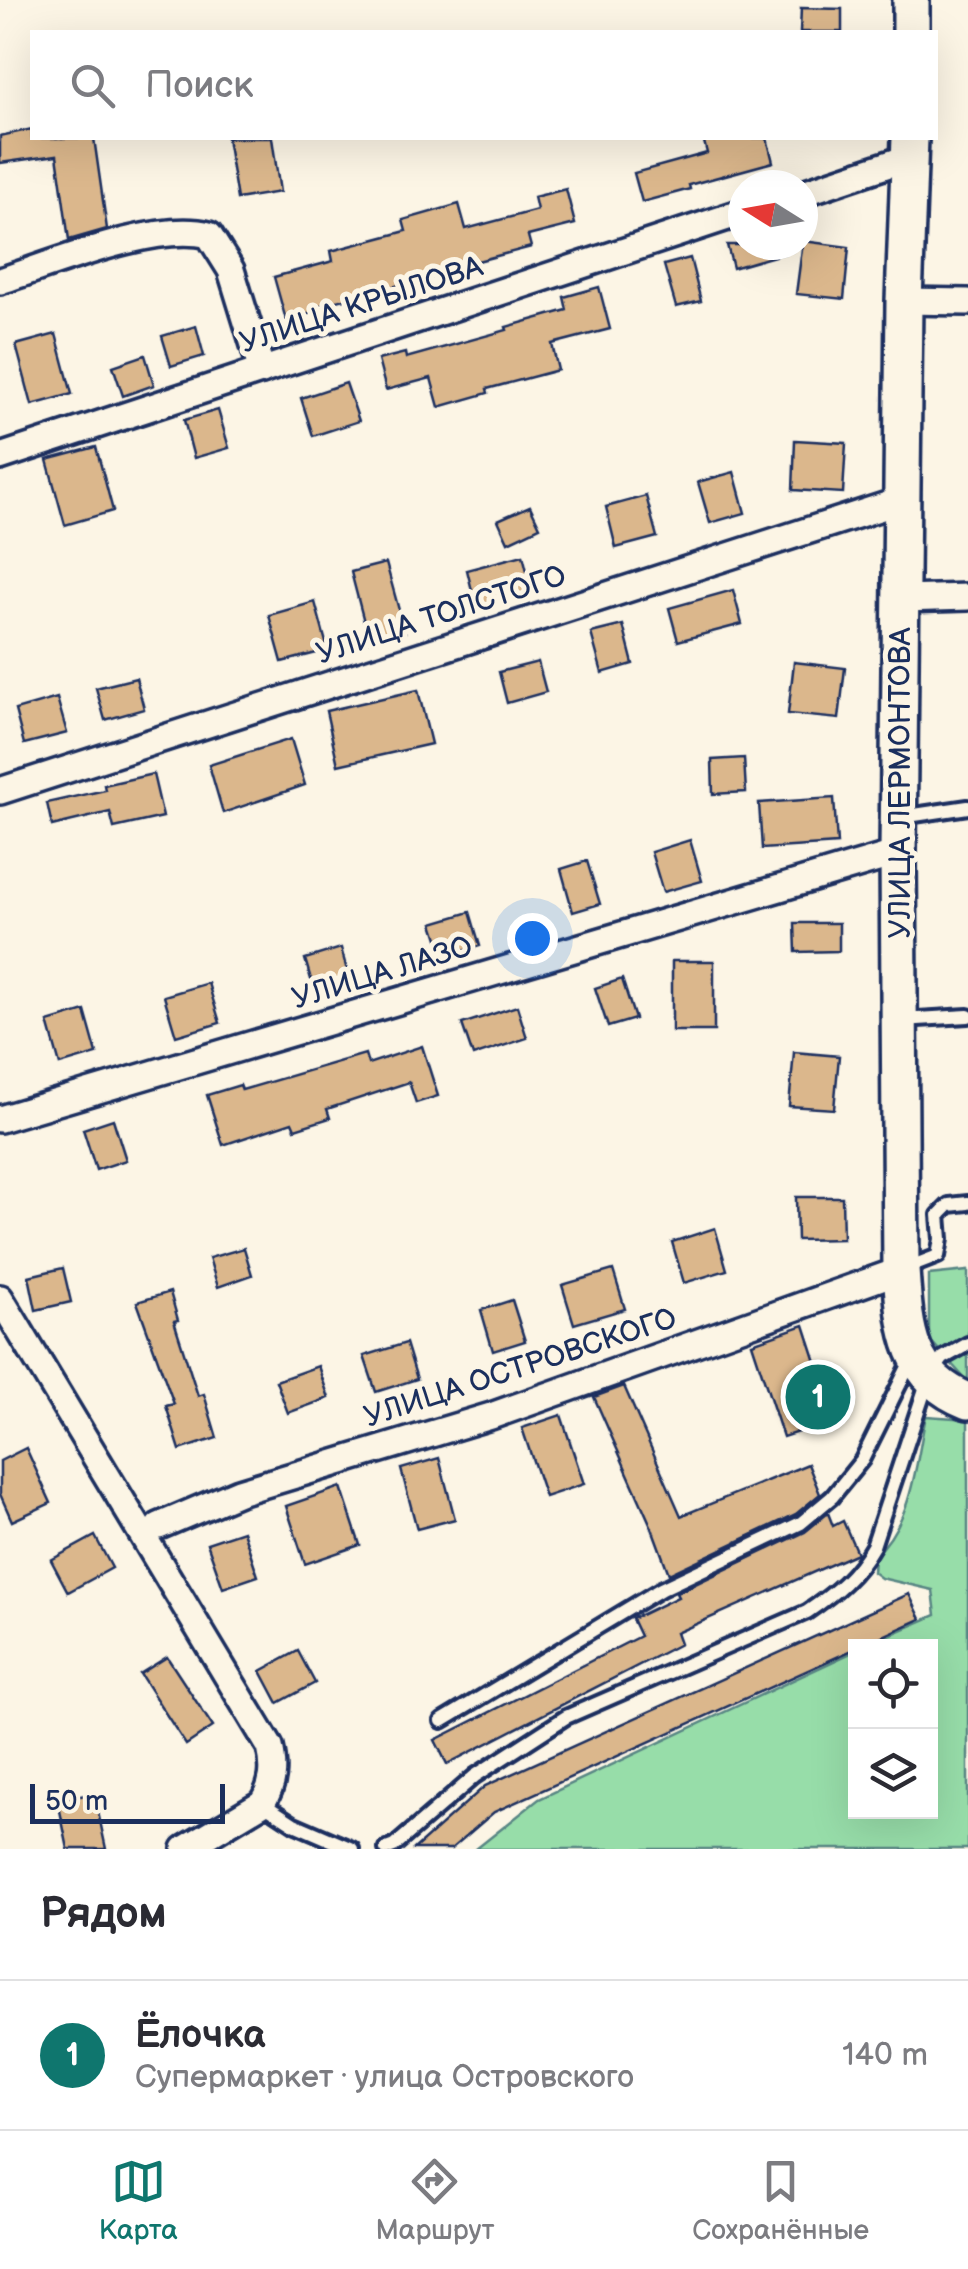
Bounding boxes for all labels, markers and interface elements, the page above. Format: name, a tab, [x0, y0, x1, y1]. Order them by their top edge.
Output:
search box	[30, 30, 938, 140]
icon: search	[65, 58, 120, 113]
text: Поиск	[145, 63, 253, 108]
north arrow	[728, 170, 818, 260]
street label: УЛИЦА КРЫЛОВА	[235, 248, 488, 361]
street label: УЛИЦА ТОЛСТОГО	[312, 558, 571, 672]
street label: УЛИЦА ЛЕРМОНТОВА	[883, 627, 919, 939]
your location	[507, 913, 558, 964]
street label: УЛИЦА ЛАЗО	[288, 928, 477, 1017]
street label: УЛИЦА ОСТРОВСКОГО	[360, 1300, 681, 1435]
pin: 1	[786, 1360, 850, 1434]
map controls	[848, 1639, 938, 1819]
button: locate	[848, 1639, 938, 1729]
button: layers	[848, 1729, 938, 1819]
scale bar	[30, 1779, 225, 1824]
text: 50 m	[45, 1785, 108, 1818]
text: Рядом	[40, 1889, 167, 1940]
text: Ёлочка	[135, 2013, 265, 2058]
text: 1	[66, 2036, 79, 2075]
text: 140 m	[842, 2036, 928, 2075]
text: Супермаркет · улица Островского	[135, 2058, 634, 2097]
tab: Карта	[99, 2154, 178, 2247]
tab: Маршрут	[375, 2154, 495, 2247]
tab: Сохранённые	[692, 2154, 869, 2247]

